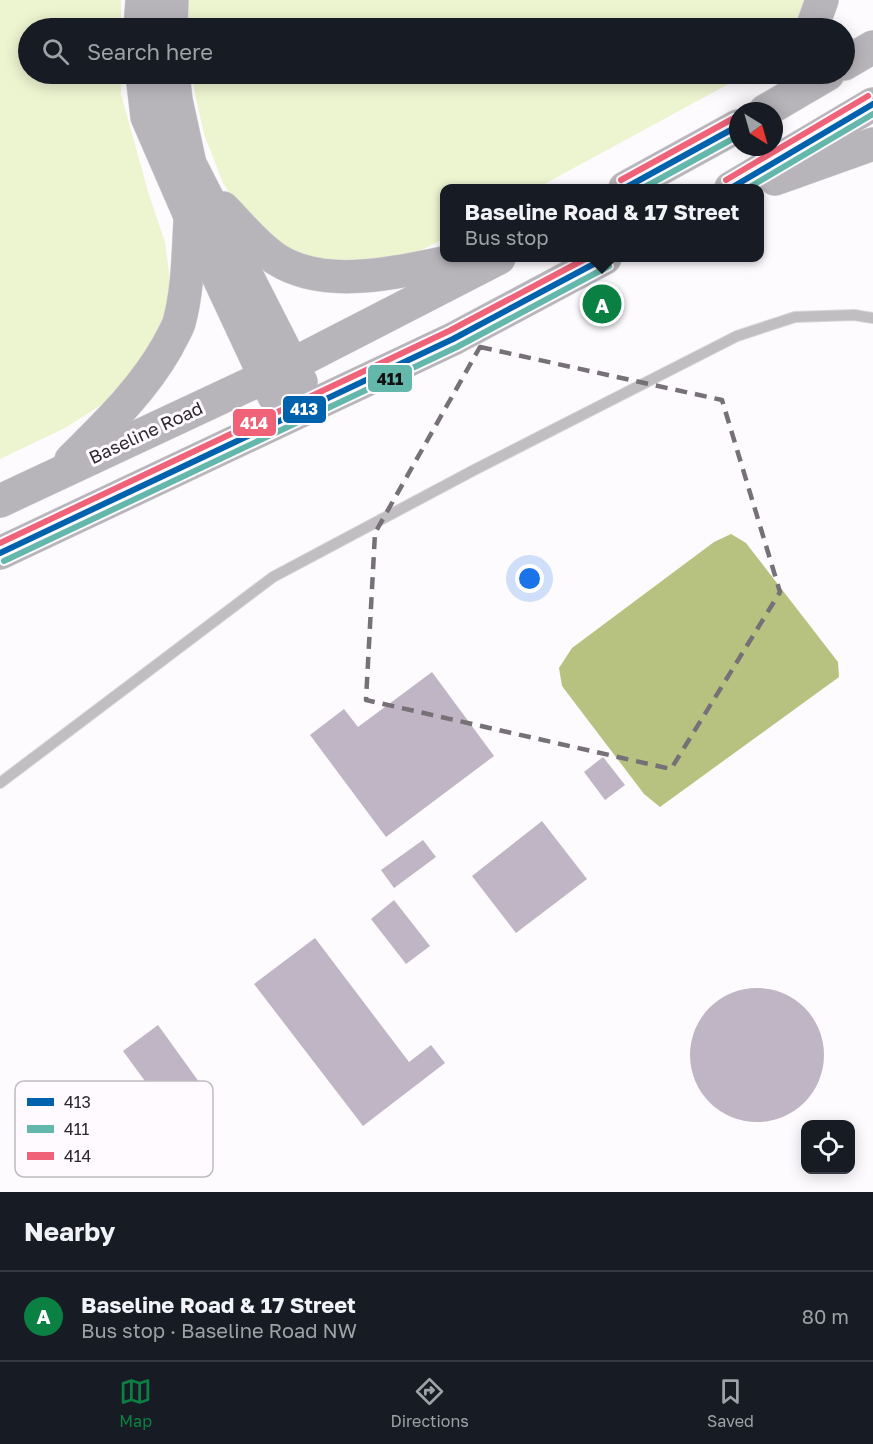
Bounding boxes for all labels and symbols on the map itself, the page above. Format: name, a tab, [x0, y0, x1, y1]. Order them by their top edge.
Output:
north arrow	[729, 102, 783, 156]
pin: A	[582, 282, 622, 326]
line badge: 411	[367, 364, 413, 393]
text: 411	[377, 369, 403, 389]
line badge: 413	[282, 395, 327, 424]
street label: Baseline Road	[85, 396, 206, 468]
text: 413	[290, 399, 318, 419]
line badge: 414	[232, 408, 277, 437]
text: 414	[240, 413, 268, 433]
your location	[515, 564, 544, 593]
legend	[15, 1081, 213, 1177]
text: 413	[64, 1092, 91, 1112]
text: 411	[64, 1119, 90, 1139]
text: 414	[64, 1146, 91, 1166]

